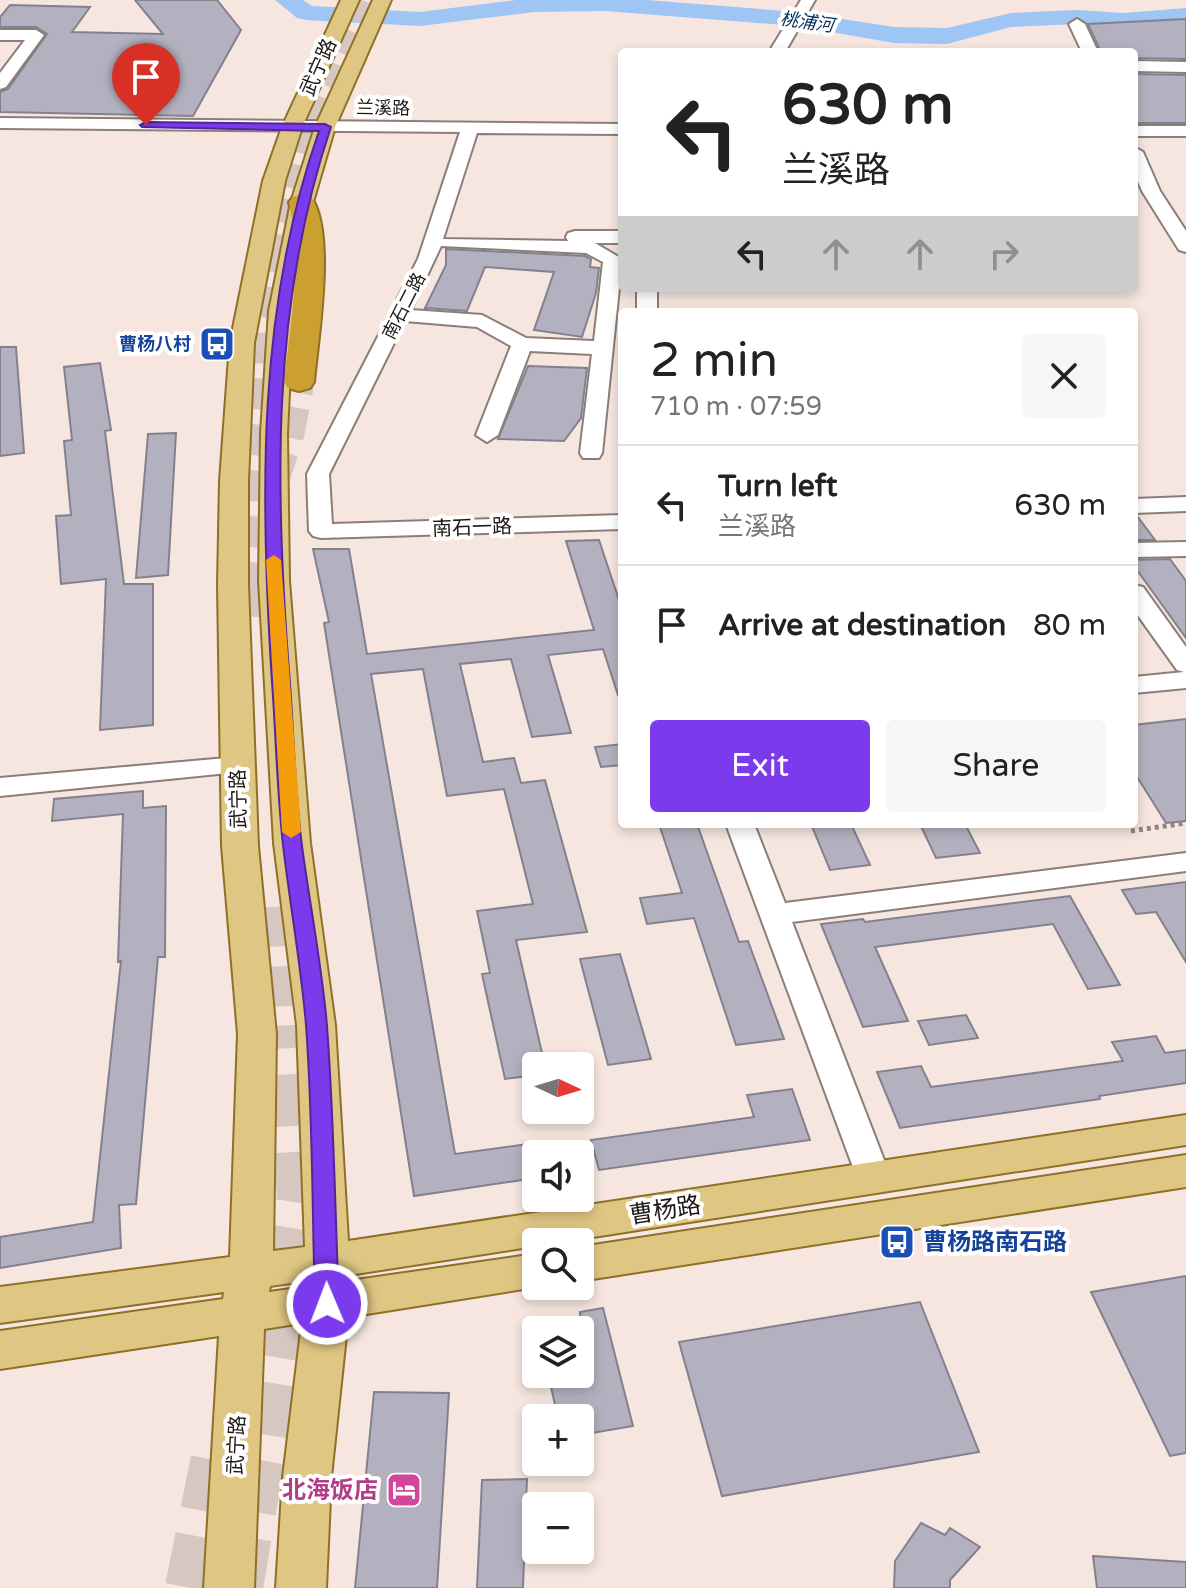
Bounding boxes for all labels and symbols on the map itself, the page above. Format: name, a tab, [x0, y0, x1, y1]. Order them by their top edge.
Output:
water label: 桃浦河	[779, 7, 838, 37]
street label: 武宁路	[296, 35, 342, 100]
pin	[112, 43, 180, 125]
street label: 兰溪路	[356, 97, 410, 119]
street label: 南石二路	[378, 269, 430, 343]
bus stop icon: 曹杨八村	[198, 325, 236, 363]
place label: 曹杨八村	[119, 333, 191, 355]
street label: 南石一路	[432, 515, 512, 541]
street label: 武宁路	[226, 769, 252, 829]
north arrow	[522, 1052, 594, 1124]
street label: 曹杨路	[627, 1191, 703, 1230]
bus stop icon: 曹杨路南石路	[878, 1223, 916, 1261]
place label: 曹杨路南石路	[923, 1228, 1067, 1257]
position arrow	[285, 1262, 369, 1346]
street label: 武宁路	[223, 1414, 251, 1476]
hotel icon: 北海饭店	[385, 1471, 423, 1509]
place label: 北海饭店	[282, 1476, 378, 1505]

